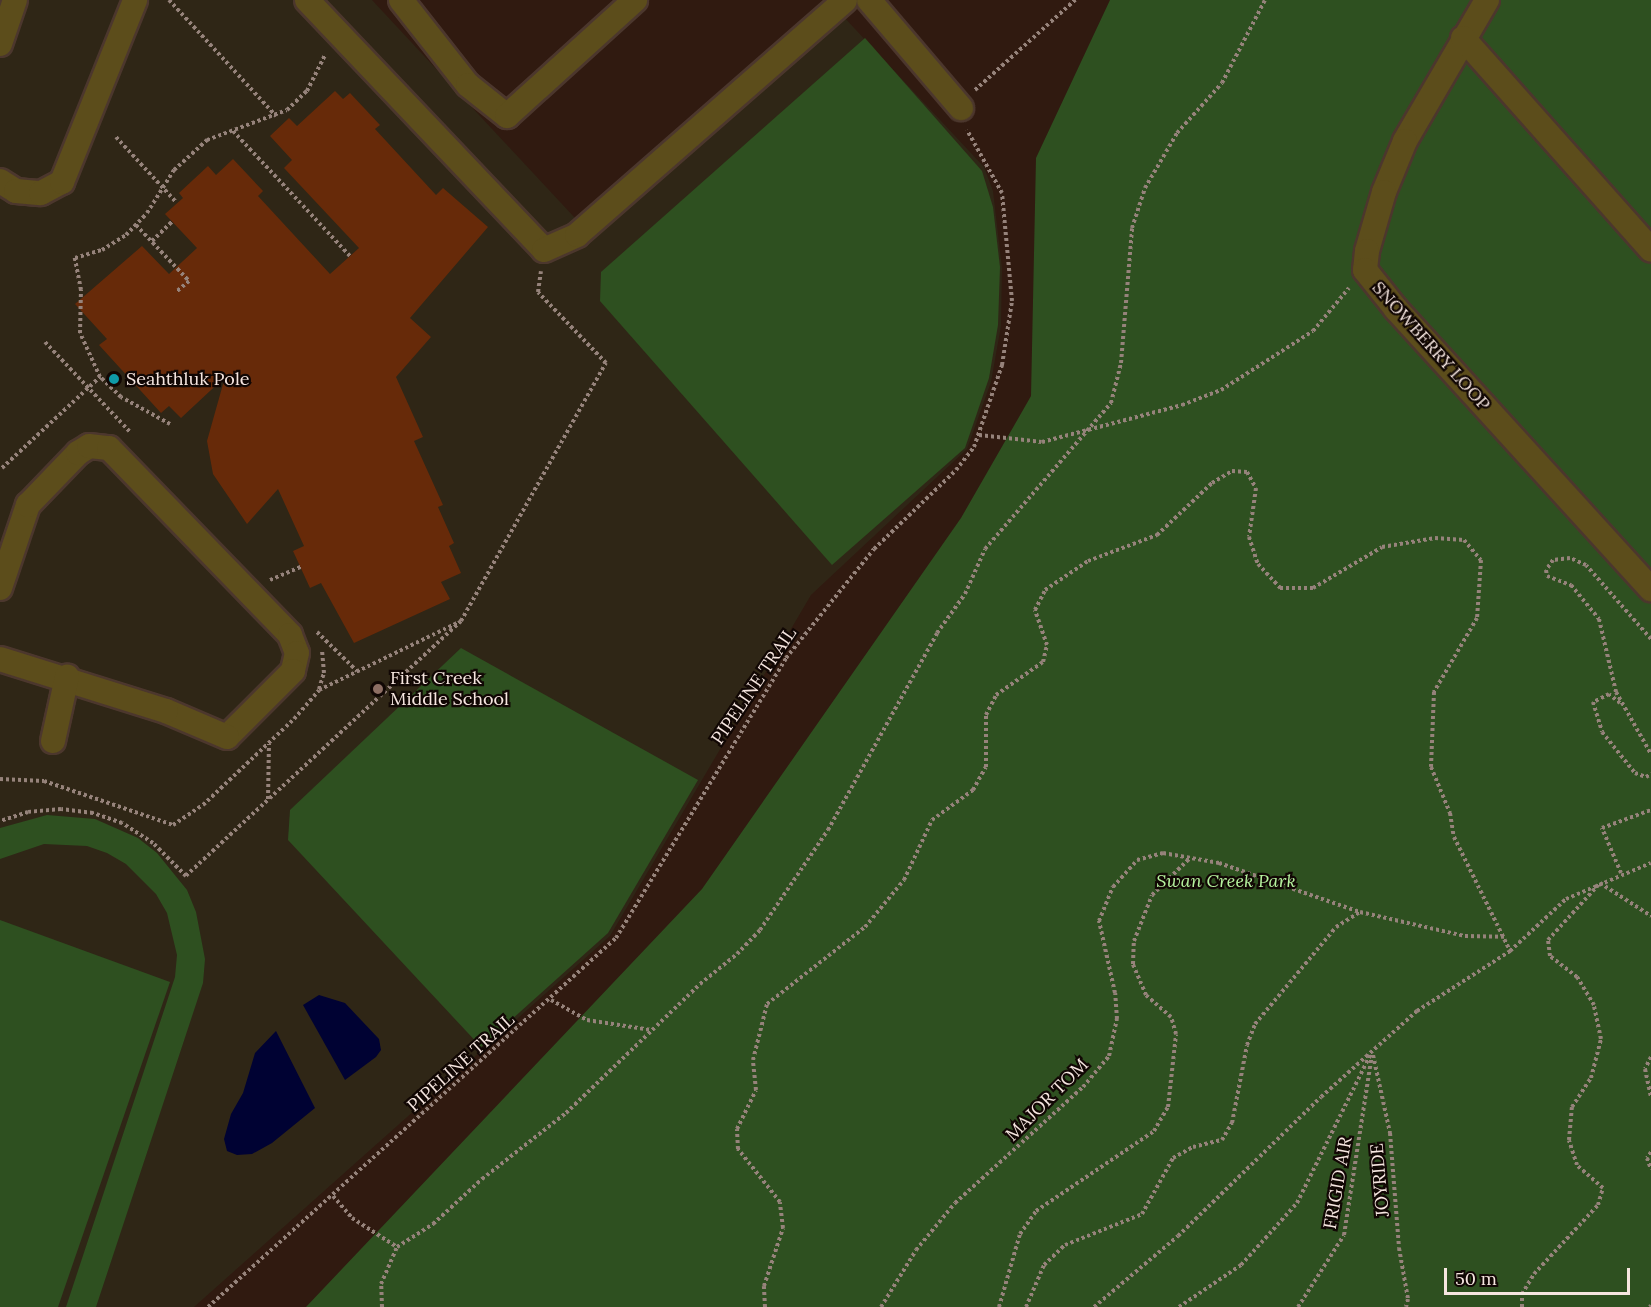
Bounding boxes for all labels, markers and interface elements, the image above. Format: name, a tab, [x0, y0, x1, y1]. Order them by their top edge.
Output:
street label: SNOWBERRY LOOP	[1367, 277, 1495, 415]
place label: Seahthluk Pole	[126, 368, 250, 390]
marker: Seahthluk Pole	[107, 372, 121, 386]
street label: PIPELINE TRAIL	[707, 623, 801, 749]
place label: First Creek Middle School	[390, 668, 509, 710]
marker: First Creek Middle School	[371, 682, 385, 696]
park label: Swan Creek Park	[1156, 870, 1296, 892]
street label: PIPELINE TRAIL	[403, 1009, 519, 1117]
street label: MAJOR TOM	[1001, 1054, 1093, 1146]
street label: FRIGID AIR	[1319, 1135, 1357, 1231]
street label: JOYRIDE	[1366, 1142, 1394, 1218]
scale bar	[1447, 1256, 1633, 1294]
text: 50 m	[1455, 1267, 1497, 1290]

